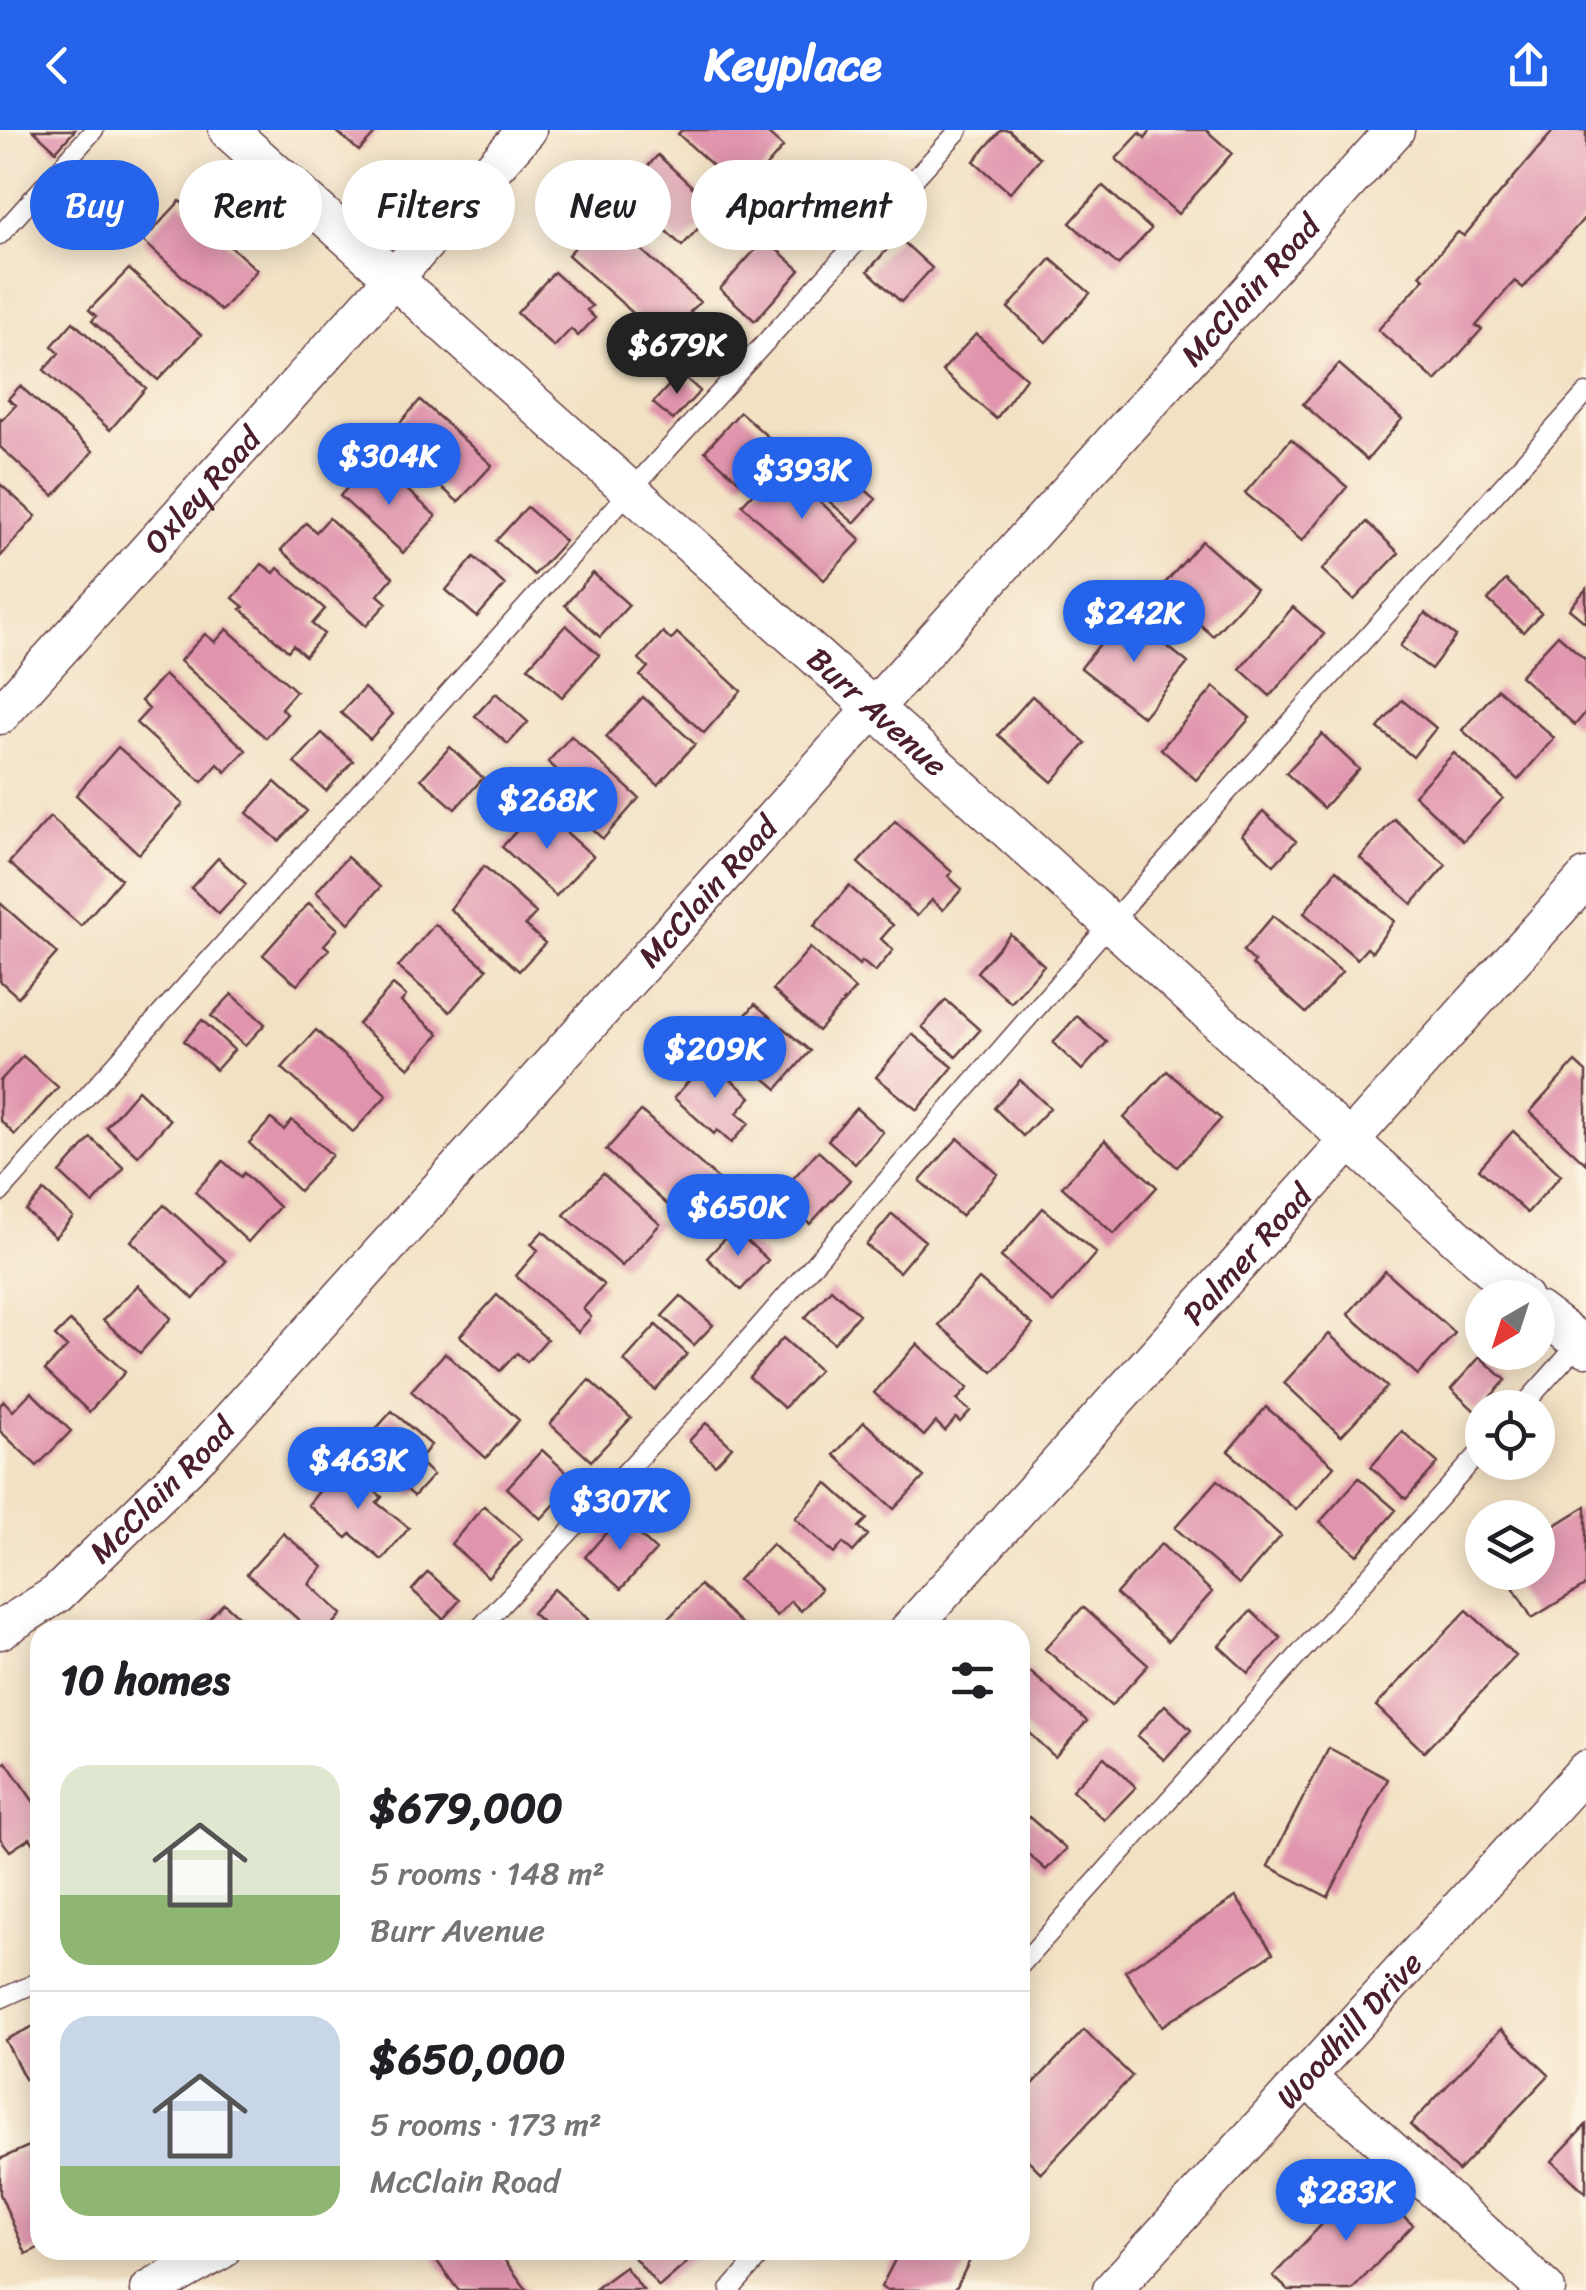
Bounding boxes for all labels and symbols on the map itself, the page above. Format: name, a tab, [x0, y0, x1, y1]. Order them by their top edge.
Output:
street label: McClain Road	[1166, 199, 1336, 380]
pin: $679K	[607, 312, 747, 397]
street label: Oxley Road	[129, 412, 277, 568]
pin: $304K	[319, 423, 459, 508]
pin: $393K	[732, 437, 872, 522]
pin: $242K	[1064, 580, 1204, 665]
street label: Burr Avenue	[793, 632, 962, 792]
pin: $268K	[477, 767, 617, 852]
street label: McClain Road	[623, 801, 794, 981]
pin: $209K	[645, 1016, 785, 1101]
street label: Palmer Road	[1167, 1169, 1328, 1339]
pin: $650K	[668, 1174, 808, 1259]
north arrow	[1465, 1280, 1555, 1370]
street label: McClain Road	[75, 1402, 251, 1577]
pin: $463K	[288, 1427, 428, 1512]
pin: $307K	[550, 1468, 690, 1553]
street label: Woodhill Drive	[1261, 1937, 1437, 2122]
pin: $283K	[1276, 2159, 1416, 2244]

